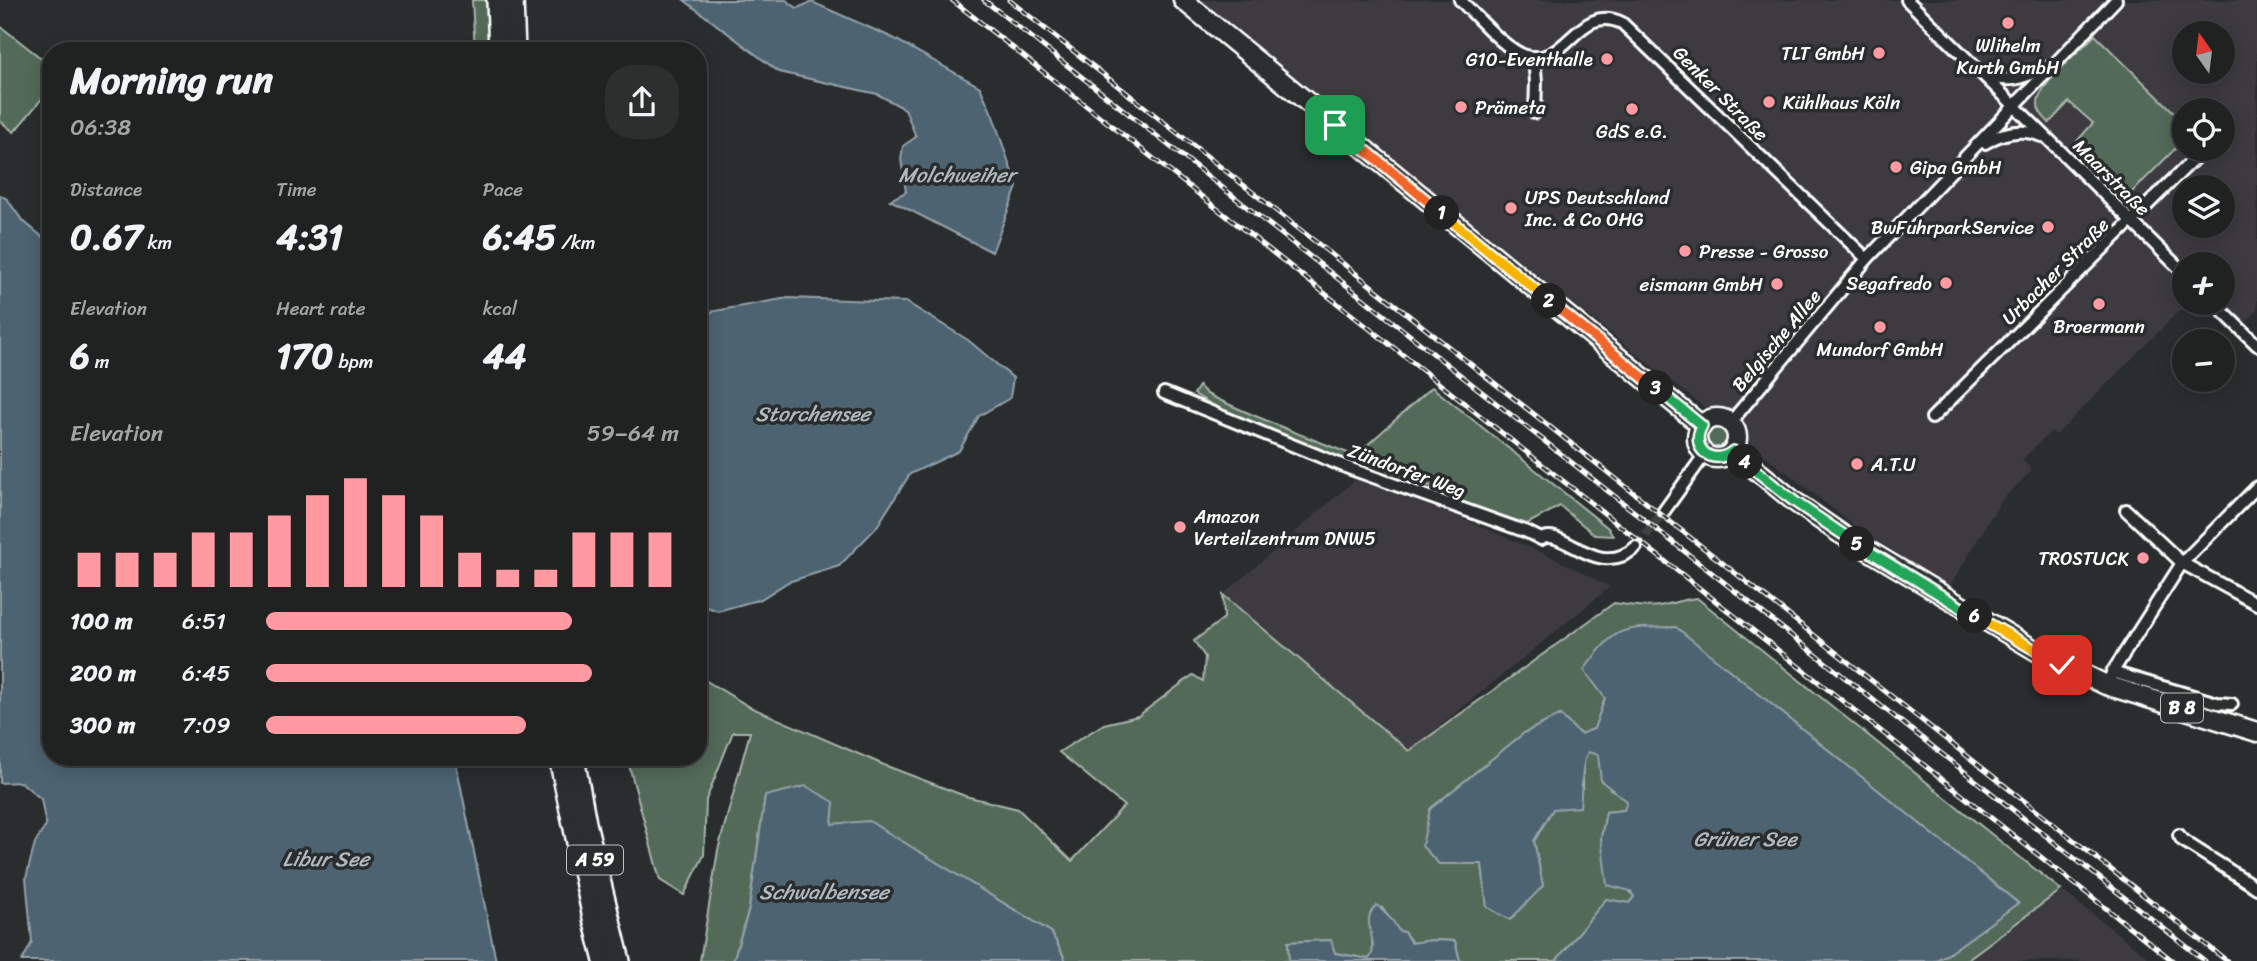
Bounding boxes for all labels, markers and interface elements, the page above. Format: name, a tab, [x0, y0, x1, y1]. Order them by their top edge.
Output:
marker: Wlihelm Kurth GmbH	[2000, 15, 2016, 31]
north arrow	[2172, 21, 2235, 84]
map controls	[2172, 21, 2235, 392]
place label: Wlihelm Kurth GmbH	[1957, 29, 2059, 84]
place label: TLT GmbH	[1781, 37, 1866, 70]
street label: Genker Straße	[1665, 38, 1777, 149]
place label: G10-Eventhalle	[1466, 43, 1593, 76]
marker: TLT GmbH	[1871, 45, 1887, 61]
text: Morning run	[70, 47, 273, 114]
marker: G10-Eventhalle	[1599, 51, 1615, 67]
button: share	[605, 65, 679, 139]
place label: Kühlhaus Köln	[1783, 86, 1900, 119]
place label: Prämeta	[1475, 91, 1546, 124]
marker: Kühlhaus Köln	[1761, 94, 1777, 110]
pin	[1305, 95, 1365, 155]
button: locate	[2172, 98, 2235, 161]
marker: Prämeta	[1453, 99, 1469, 115]
marker: GdS e.G.	[1624, 101, 1640, 117]
icon: arrive	[1316, 106, 1354, 144]
text: 06:38	[70, 107, 131, 148]
place label: GdS e.G.	[1596, 115, 1668, 148]
street label: Maarstraße	[2065, 131, 2158, 224]
place label: Gipa GmbH	[1910, 151, 2002, 184]
water label: Molchweiher	[899, 156, 1019, 194]
marker: Gipa GmbH	[1888, 159, 1904, 175]
text: Distance	[70, 173, 142, 206]
text: Time	[276, 173, 317, 206]
text: Pace	[483, 173, 523, 206]
button: layers	[2172, 175, 2235, 238]
place label: UPS Deutschland Inc. & Co OHG	[1524, 181, 1671, 236]
pin: 1	[1424, 196, 1460, 230]
text: 1	[1437, 196, 1446, 229]
marker: UPS Deutschland Inc. & Co OHG	[1503, 200, 1519, 216]
text: 0.67	[70, 206, 143, 268]
text: 4:31	[276, 206, 343, 268]
text: 6:45	[483, 206, 556, 268]
street label: Urbacher Straße	[1994, 209, 2117, 333]
place label: BwFuhrparkService	[1871, 211, 2034, 244]
marker: BwFuhrparkService	[2040, 219, 2056, 235]
text: km	[143, 226, 172, 259]
text: /km	[556, 226, 595, 259]
place label: Presse - Grosso	[1699, 235, 1829, 268]
marker: Presse - Grosso	[1677, 243, 1693, 259]
button: +	[2172, 252, 2235, 315]
place label: Segafredo	[1846, 267, 1932, 300]
place label: eismann GmbH	[1640, 268, 1764, 301]
marker: Segafredo	[1938, 275, 1954, 291]
marker: eismann GmbH	[1769, 276, 1785, 292]
street label: Belgische Allee	[1723, 281, 1830, 399]
pin: 2	[1532, 284, 1566, 318]
text: 2	[1543, 284, 1554, 317]
text: Elevation	[70, 292, 147, 325]
text: Heart rate	[276, 292, 366, 325]
text: kcal	[483, 292, 517, 325]
marker: Broermann	[2091, 296, 2107, 312]
place label: Broermann	[2053, 310, 2145, 343]
marker: Mundorf GmbH	[1872, 319, 1888, 335]
text: 6	[70, 325, 90, 387]
text: 170	[276, 325, 333, 387]
text: 44	[483, 325, 526, 387]
button: −	[2172, 329, 2235, 392]
place label: Mundorf GmbH	[1817, 333, 1944, 366]
text: m	[90, 345, 109, 378]
text: bpm	[333, 345, 373, 378]
pin: 3	[1638, 370, 1674, 406]
text: 3	[1650, 371, 1661, 404]
water label: Storchensee	[756, 395, 873, 433]
text: Elevation	[70, 413, 163, 454]
text: 59–64 m	[587, 413, 679, 454]
street label: Zündorfer Weg	[1343, 434, 1470, 507]
pin: 4	[1728, 444, 1762, 480]
text: 4	[1739, 445, 1750, 478]
place label: A.T.U	[1870, 448, 1917, 481]
marker: A.T.U	[1849, 456, 1865, 472]
place label: Amazon Verteilzentrum DNW5	[1193, 500, 1376, 555]
marker: Amazon Verteilzentrum DNW5	[1172, 519, 1188, 535]
pin: 5	[1840, 526, 1874, 562]
text: 5	[1851, 527, 1862, 560]
place label: TROSTUCK	[2038, 542, 2130, 575]
marker: TROSTUCK	[2135, 550, 2151, 566]
pin: 6	[1958, 598, 1993, 634]
text: 6	[1969, 599, 1980, 632]
text: 100 m	[70, 601, 133, 642]
text: 6:51	[182, 601, 226, 642]
pin	[2032, 635, 2092, 695]
icon: check	[2043, 646, 2081, 684]
text: 200 m	[70, 653, 136, 694]
text: 6:45	[182, 653, 230, 694]
road number: B 8	[2161, 694, 2203, 722]
text: 300 m	[70, 705, 135, 746]
text: 7:09	[182, 705, 231, 746]
water label: Grüner See	[1693, 820, 1798, 858]
water label: Libur See	[283, 840, 371, 878]
road number: A 59	[567, 846, 623, 874]
water label: Schwalbensee	[759, 873, 891, 911]

